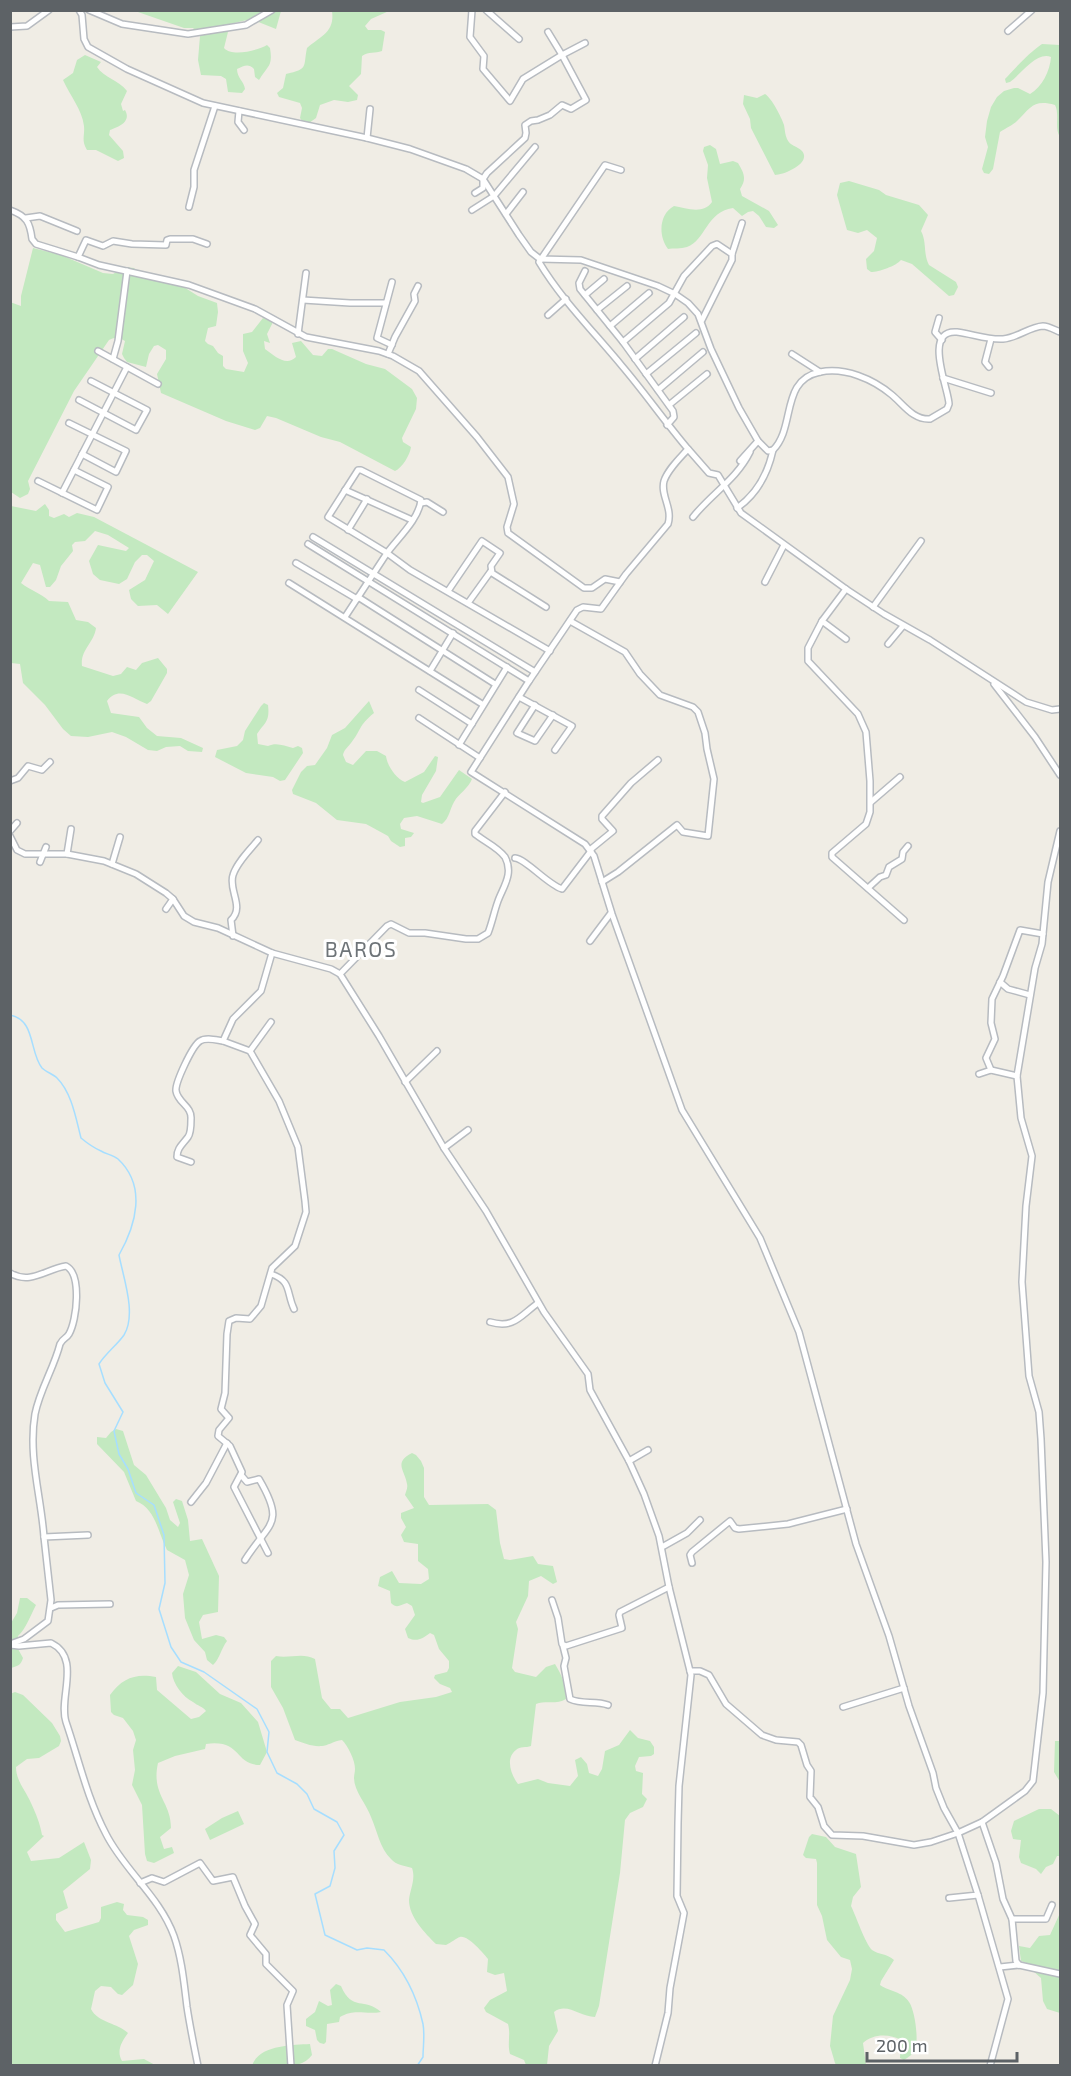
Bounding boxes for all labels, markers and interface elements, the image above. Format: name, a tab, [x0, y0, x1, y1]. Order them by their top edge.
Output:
district label: BAROS	[325, 936, 397, 961]
scale bar	[867, 2025, 1017, 2063]
text: 200 m	[876, 2034, 928, 2056]

